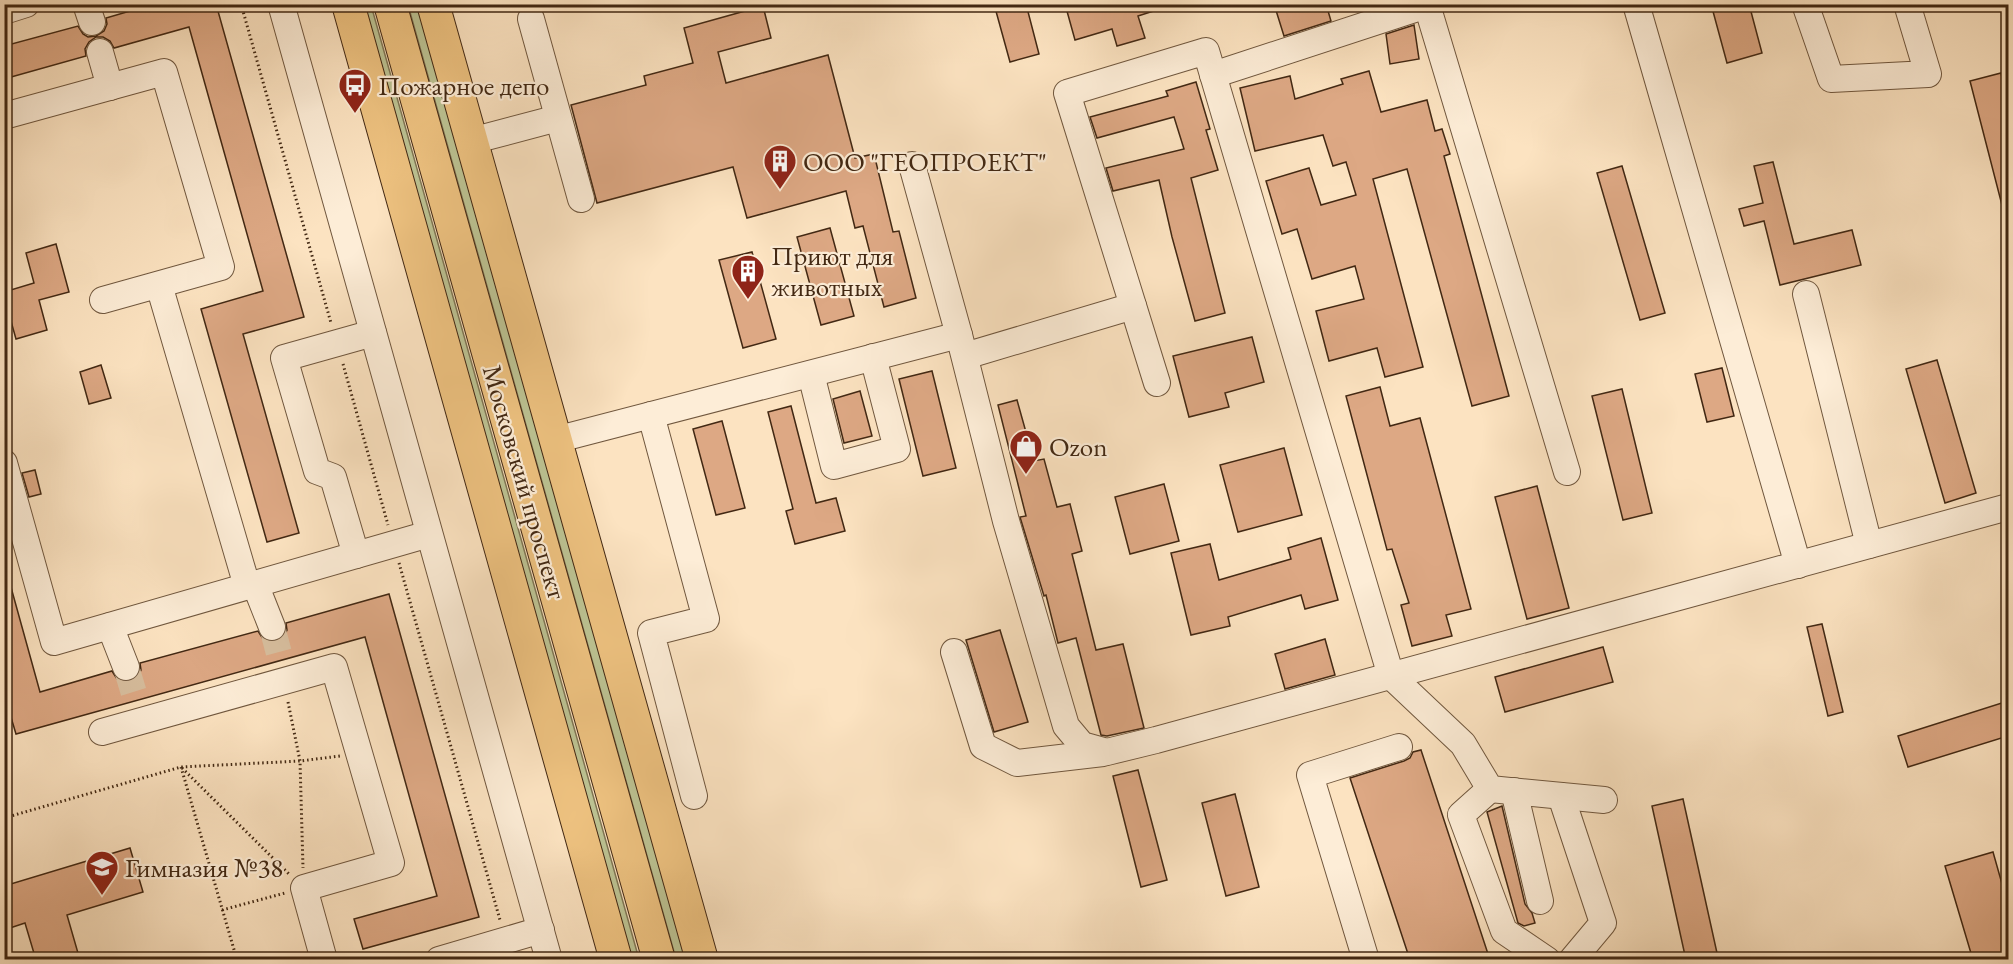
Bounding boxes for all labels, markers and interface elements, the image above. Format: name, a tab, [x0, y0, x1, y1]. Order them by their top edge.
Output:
bus stop icon: Пожарное депо	[337, 67, 373, 114]
place label: Пожарное депо	[378, 68, 549, 103]
building icon: ООО "ГЕОПРОЕКТ"	[762, 143, 798, 190]
place label: ООО "ГЕОПРОЕКТ"	[803, 144, 1047, 179]
place label: Приют для животных	[771, 238, 893, 304]
building icon: Приют для животных	[730, 253, 766, 300]
street label: Московский проспект	[475, 361, 575, 603]
shop icon: Ozon	[1008, 428, 1044, 475]
place label: Ozon	[1049, 429, 1107, 464]
school or university icon: Гимназия №38	[84, 849, 120, 896]
place label: Гимназия №38	[125, 850, 283, 885]

